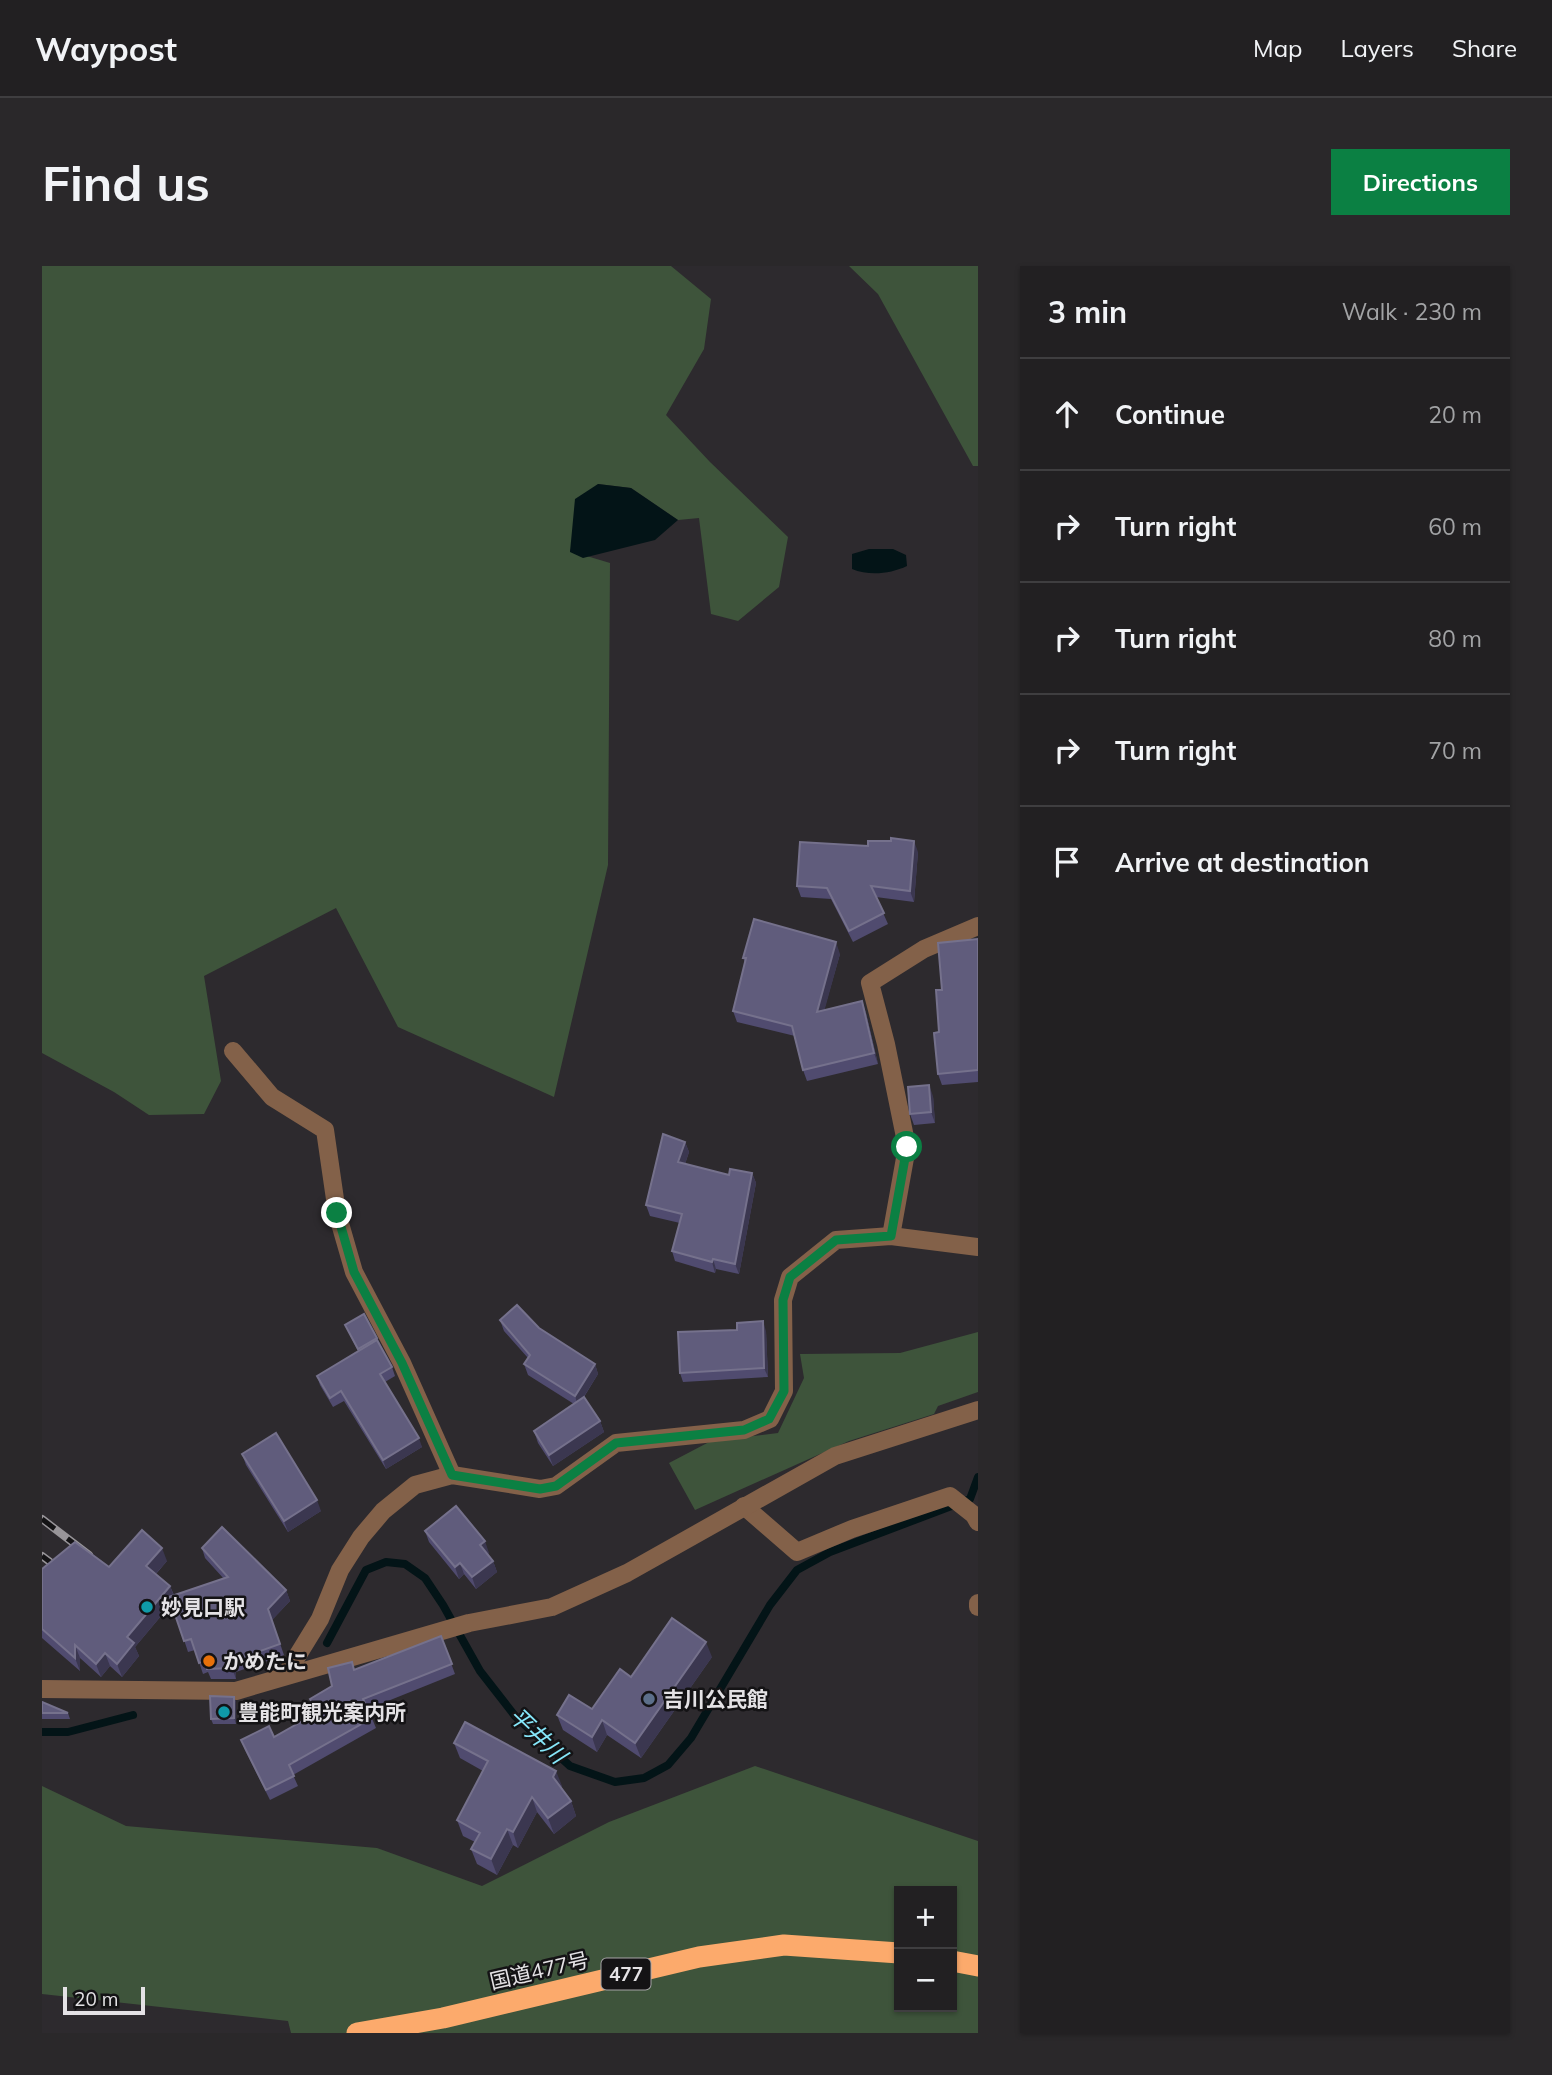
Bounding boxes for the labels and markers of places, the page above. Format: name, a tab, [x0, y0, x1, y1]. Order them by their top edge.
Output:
place label: 妙見口駅	[161, 1594, 245, 1620]
marker: 妙見口駅	[139, 1599, 155, 1615]
place label: かめたに	[223, 1648, 307, 1674]
marker: かめたに	[201, 1653, 217, 1669]
place label: 吉川公民館	[663, 1686, 768, 1712]
marker: 吉川公民館	[641, 1691, 657, 1707]
place label: 豊能町観光案内所	[238, 1699, 406, 1725]
marker: 豊能町観光案内所	[216, 1704, 232, 1720]

